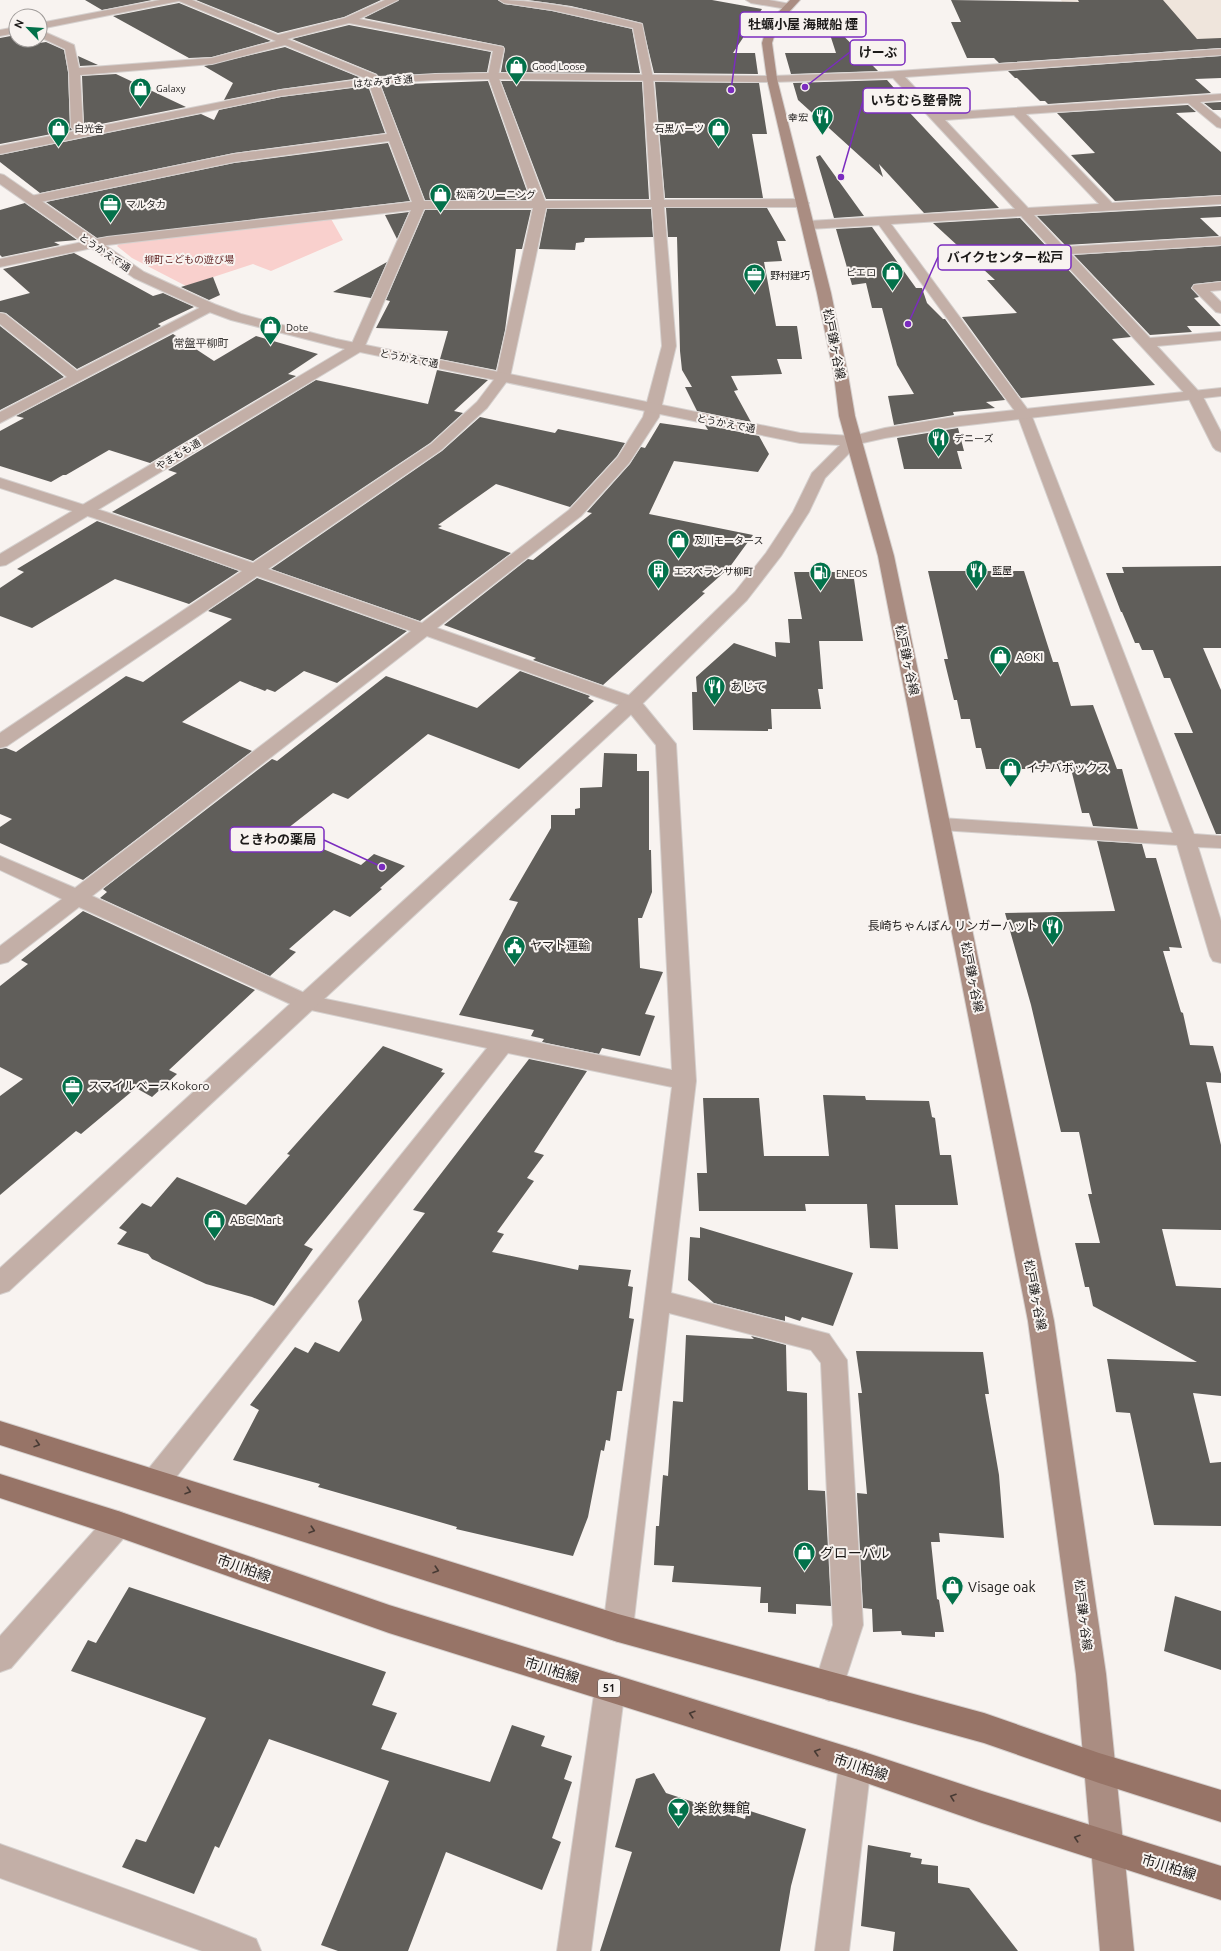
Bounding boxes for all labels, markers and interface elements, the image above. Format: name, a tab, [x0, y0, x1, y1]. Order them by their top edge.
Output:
north arrow	[8, 8, 48, 48]
callout: 牡蠣小屋 海賊船 煙	[740, 12, 866, 37]
text: 牡蠣小屋 海賊船 煙	[748, 17, 858, 31]
text: N	[12, 18, 26, 30]
callout: けーぶ	[850, 40, 905, 65]
text: けーぶ	[859, 45, 897, 59]
shop icon: Good Loose	[503, 53, 529, 86]
place label: Good Loose	[532, 61, 585, 72]
street label: はなみずき通	[353, 73, 413, 90]
shop icon: Galaxy	[128, 75, 154, 108]
place label: Galaxy	[156, 83, 186, 94]
callout: いちむら整骨院	[863, 88, 970, 113]
text: いちむら整骨院	[870, 93, 962, 107]
restaurant icon: 幸宏	[810, 104, 836, 137]
place label: 幸宏	[788, 112, 808, 123]
shop icon: 白光舎	[45, 115, 71, 148]
shop icon: 石黒パーツ	[706, 115, 732, 148]
place label: 白光舎	[74, 123, 104, 134]
place label: 石黒パーツ	[654, 123, 704, 134]
shop icon: 松南クリーニング	[428, 181, 454, 214]
place label: 松南クリーニング	[456, 189, 536, 200]
office icon: マルタカ	[97, 191, 123, 224]
place label: マルタカ	[126, 199, 166, 210]
street label: とうかえで通	[77, 231, 133, 274]
callout: バイクセンター松戸	[938, 245, 1071, 270]
text: バイクセンター松戸	[947, 250, 1063, 264]
park label: 柳町こどもの遊び場	[144, 254, 234, 265]
shop icon: ピエロ	[879, 259, 905, 292]
office icon: 野村建巧	[741, 262, 767, 295]
place label: ピエロ	[846, 267, 876, 278]
place label: 野村建巧	[770, 270, 810, 281]
street label: 松戸鎌ヶ谷線	[821, 307, 848, 380]
shop icon: Dote	[257, 314, 283, 347]
place label: Dote	[286, 322, 308, 333]
district label: 常盤平柳町	[174, 337, 229, 349]
street label: とうかえで通	[379, 347, 439, 370]
street label: とうかえで通	[696, 412, 756, 435]
restaurant icon: デニーズ	[925, 425, 951, 458]
place label: デニーズ	[954, 433, 994, 444]
street label: やまもも通	[154, 437, 203, 472]
shop icon: 及川モータース	[665, 527, 691, 560]
place label: 及川モータース	[694, 535, 764, 546]
restaurant icon: 藍屋	[964, 557, 990, 590]
building icon: エスペランサ柳町	[646, 558, 672, 591]
fuel station icon: ENEOS	[808, 560, 834, 593]
place label: 藍屋	[992, 565, 1012, 576]
place label: エスペランサ柳町	[674, 566, 753, 577]
place label: ENEOS	[836, 568, 867, 579]
street label: 松戸鎌ヶ谷線	[894, 623, 921, 696]
shop icon: AOKI	[987, 644, 1013, 677]
place label: AOKI	[1016, 650, 1043, 663]
restaurant icon: あじて	[701, 674, 727, 707]
place label: あじて	[730, 680, 766, 693]
shop icon: イナバボックス	[997, 755, 1023, 788]
place label: イナバボックス	[1026, 761, 1109, 774]
callout: ときわの薬局	[230, 827, 324, 852]
text: ときわの薬局	[238, 832, 316, 846]
restaurant icon: 長崎ちゃんぽん リンガーハット	[1040, 913, 1066, 946]
place label: 長崎ちゃんぽん リンガーハット	[867, 919, 1038, 932]
public building icon: ヤマト運輸	[501, 933, 527, 966]
place label: ヤマト運輸	[530, 939, 590, 952]
street label: 松戸鎌ヶ谷線	[959, 940, 986, 1013]
office icon: スマイルベースKokoro	[60, 1073, 86, 1106]
place label: スマイルベースKokoro	[88, 1079, 210, 1092]
shop icon: ABC Mart	[201, 1207, 227, 1240]
place label: ABC Mart	[230, 1213, 282, 1226]
street label: 松戸鎌ヶ谷線	[1022, 1258, 1049, 1331]
one-way arrow	[34, 1439, 41, 1448]
one-way arrow	[185, 1486, 192, 1495]
one-way arrow	[308, 1526, 315, 1534]
shop icon: グローバル	[791, 1540, 817, 1573]
place label: グローバル	[820, 1545, 890, 1561]
street label: 市川柏線	[215, 1551, 273, 1585]
one-way arrow	[432, 1565, 439, 1574]
shop icon: Visage oak	[940, 1574, 966, 1607]
street label: 松戸鎌ヶ谷線	[1073, 1578, 1094, 1651]
place label: Visage oak	[968, 1579, 1035, 1595]
street label: 市川柏線	[523, 1654, 581, 1686]
road number: 51	[598, 1679, 620, 1697]
one-way arrow	[689, 1710, 696, 1719]
one-way arrow	[813, 1748, 820, 1757]
street label: 市川柏線	[832, 1751, 890, 1783]
one-way arrow	[950, 1794, 957, 1802]
bar icon: 楽飲舞館	[666, 1795, 692, 1828]
place label: 楽飲舞館	[694, 1800, 750, 1816]
one-way arrow	[1074, 1834, 1081, 1843]
street label: 市川柏線	[1140, 1851, 1198, 1883]

